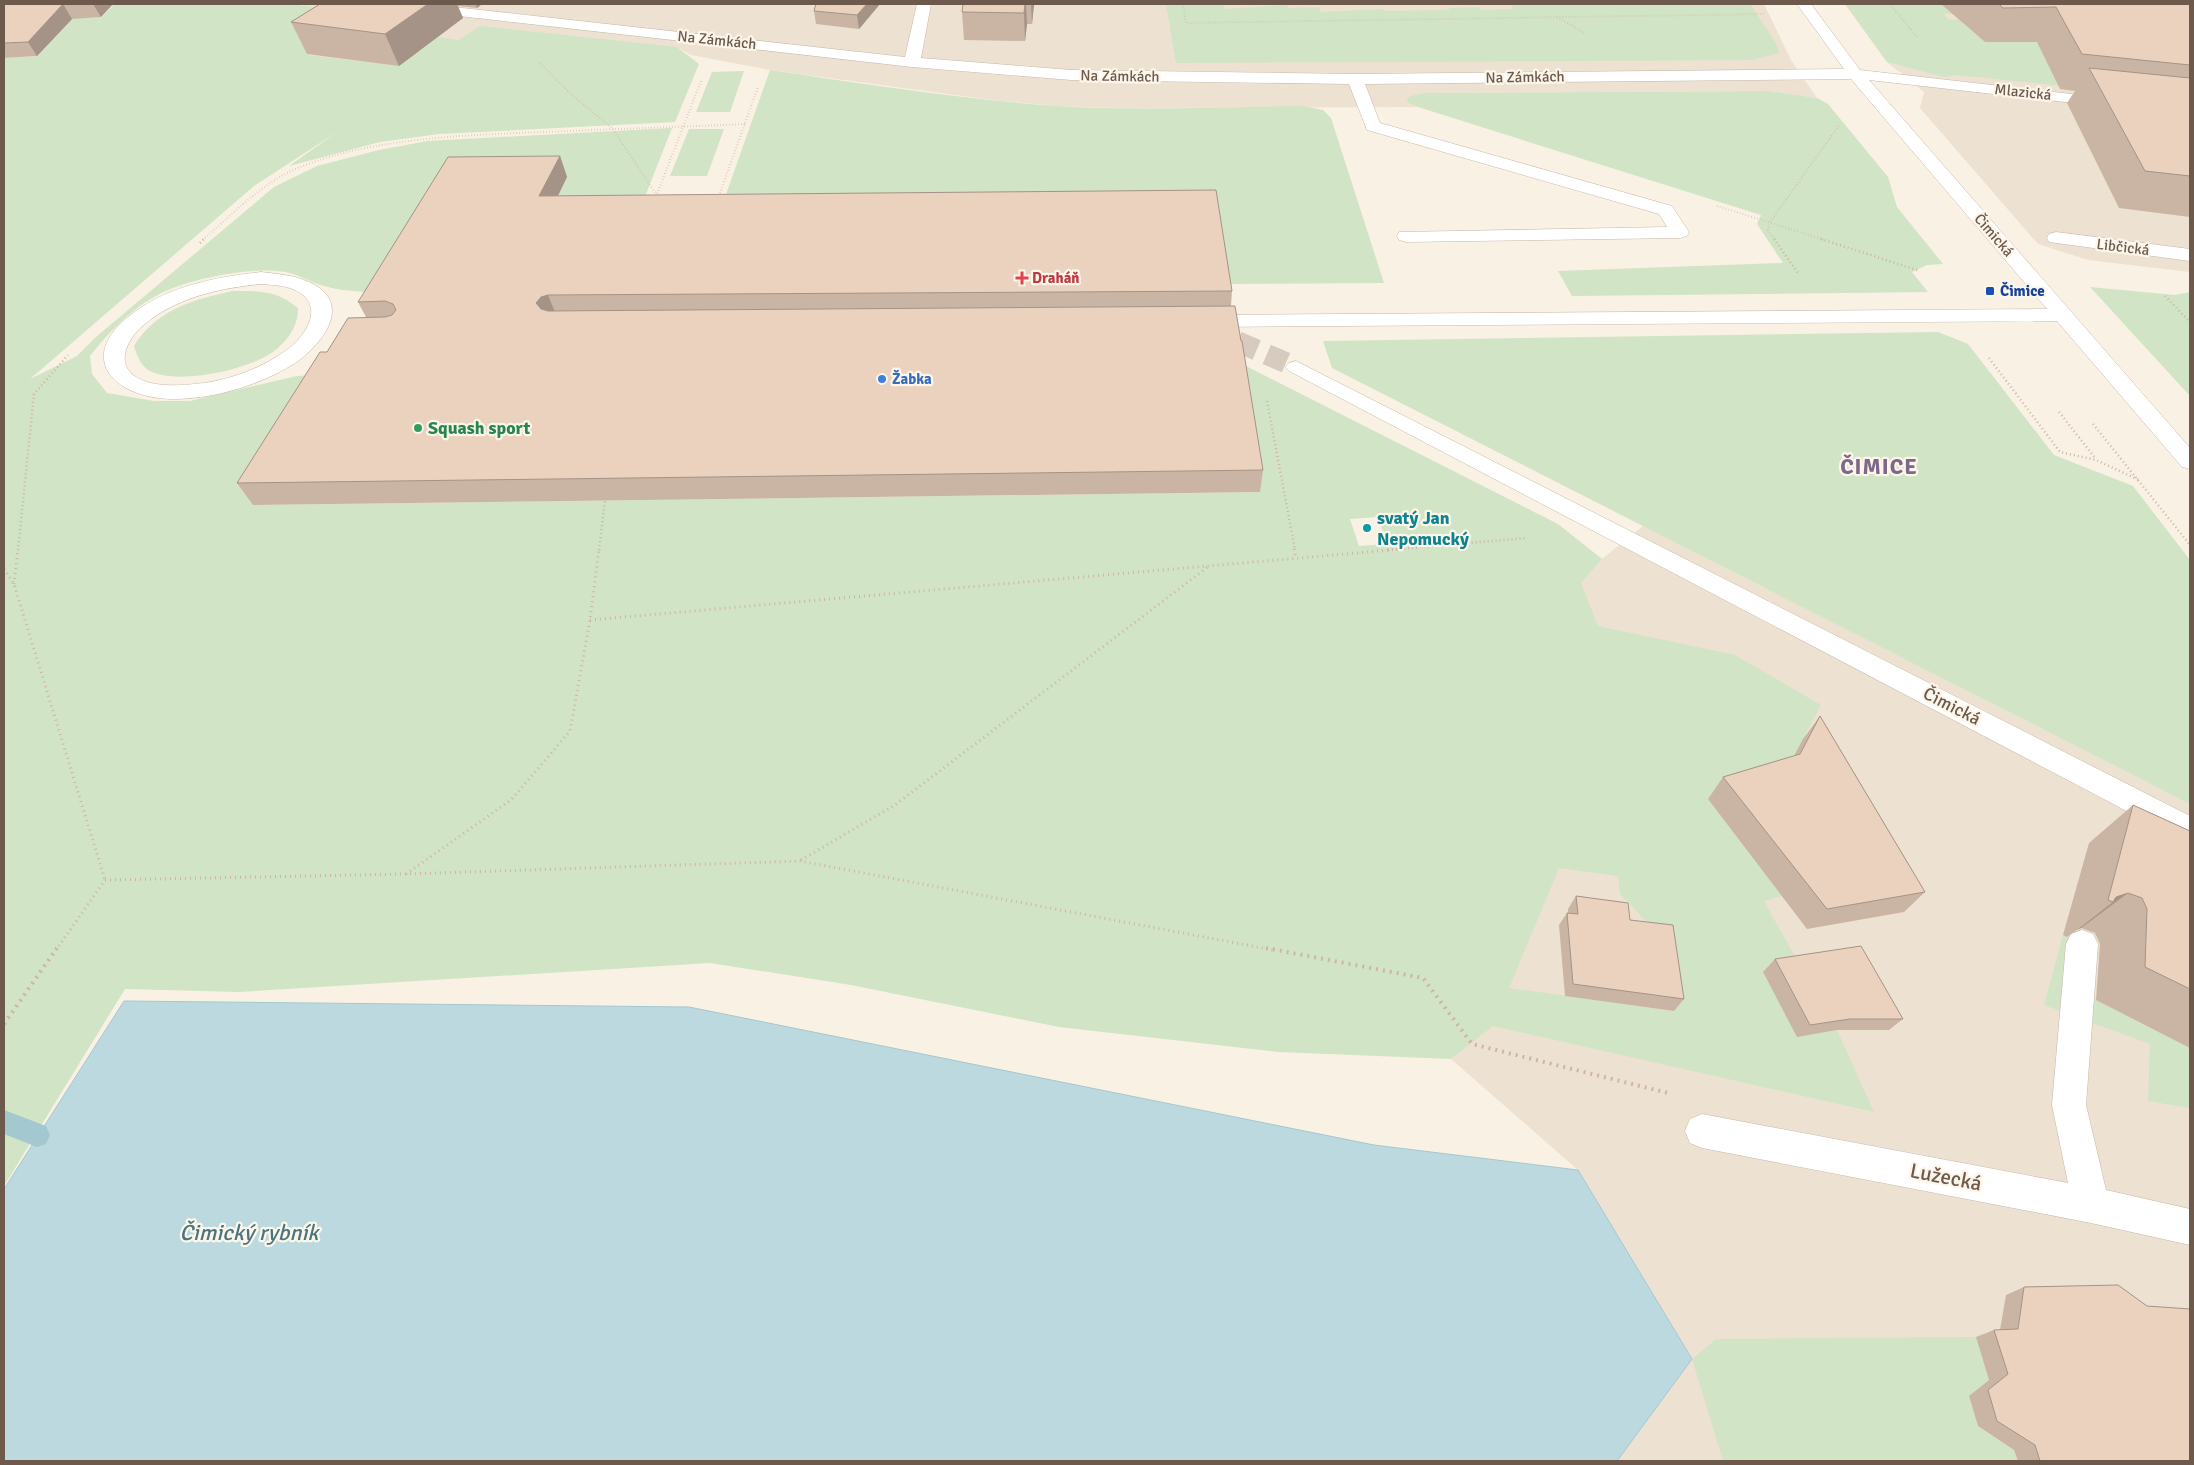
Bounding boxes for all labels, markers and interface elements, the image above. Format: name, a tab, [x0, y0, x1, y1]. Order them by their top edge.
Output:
street label: Na Zámkách	[677, 27, 757, 53]
street label: Na Zámkách	[1080, 66, 1160, 86]
street label: Na Zámkách	[1485, 67, 1565, 87]
street label: Mlazická	[1994, 80, 2052, 104]
street label: Čimická	[1970, 209, 2018, 260]
street label: Libčická	[2096, 235, 2150, 259]
place label: Draháň	[1032, 269, 1080, 287]
marker: Draháň	[1016, 272, 1028, 284]
place label: Čimice	[2000, 281, 2045, 300]
marker: Čimice	[1984, 285, 1996, 297]
place label: Žabka	[892, 369, 932, 388]
marker: Žabka	[876, 373, 888, 385]
place label: Squash sport	[428, 417, 530, 439]
marker: Squash sport	[412, 422, 424, 434]
district label: ČIMICE	[1840, 453, 1918, 480]
place label: svatý Jan Nepomucký	[1377, 507, 1469, 550]
marker: svatý Jan Nepomucký	[1361, 522, 1373, 534]
street label: Čimická	[1920, 682, 1984, 730]
street label: Lužecká	[1908, 1157, 1984, 1197]
water label: Čimický rybník	[180, 1219, 320, 1246]

